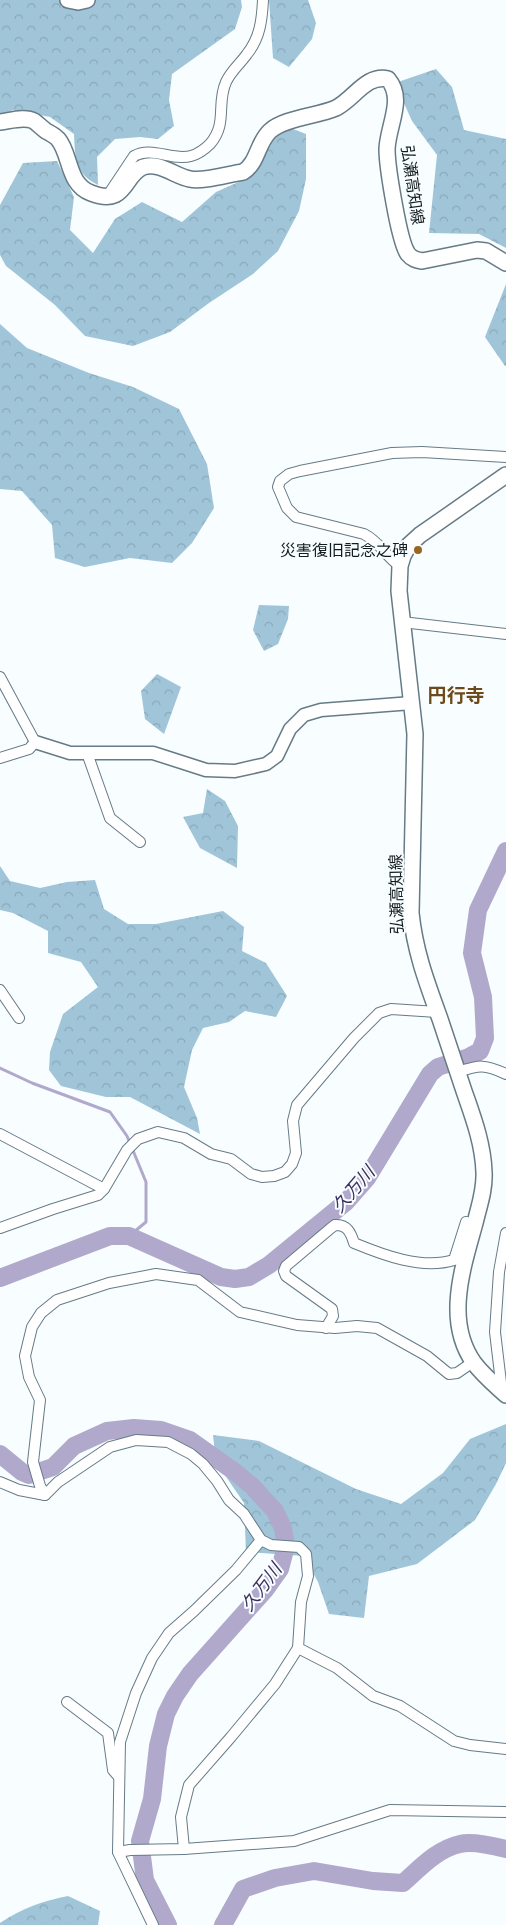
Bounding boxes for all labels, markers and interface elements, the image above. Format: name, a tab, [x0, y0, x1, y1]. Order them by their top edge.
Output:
street label: 弘瀬高知線	[398, 144, 428, 226]
place label: 災害復旧記念之碑	[280, 540, 408, 560]
marker: 災害復旧記念之碑	[412, 544, 424, 556]
district label: 円行寺	[427, 683, 485, 707]
street label: 弘瀬高知線	[385, 854, 407, 934]
water label: 久万川	[327, 1160, 381, 1217]
water label: 久万川	[236, 1557, 288, 1615]

